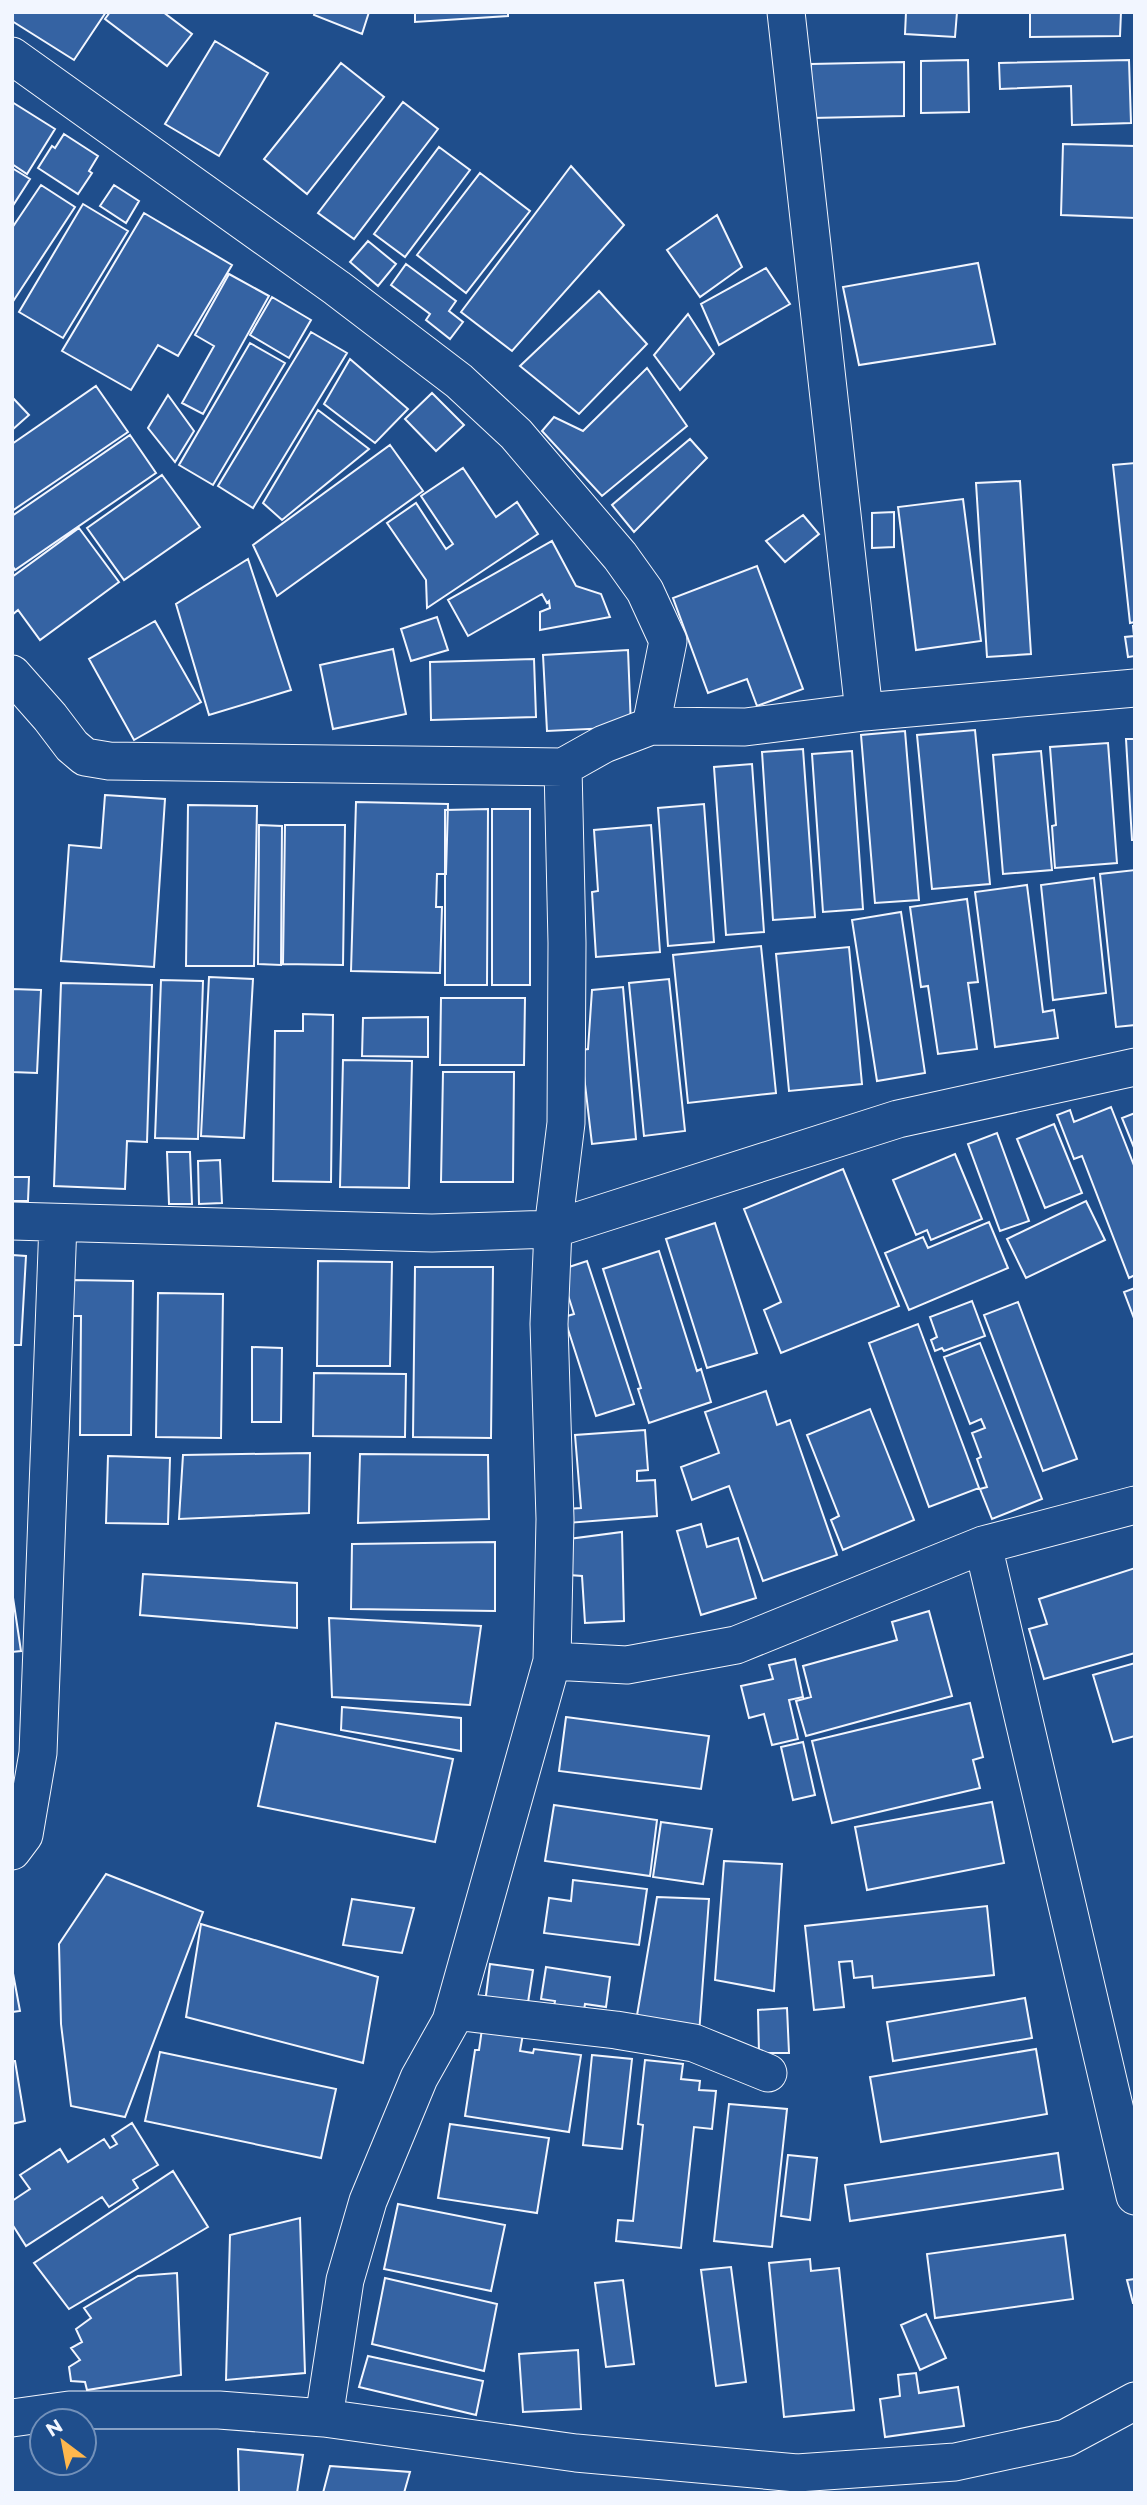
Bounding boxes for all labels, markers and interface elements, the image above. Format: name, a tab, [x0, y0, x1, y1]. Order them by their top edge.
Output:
north arrow	[28, 2407, 98, 2477]
text: N	[42, 2414, 67, 2442]

